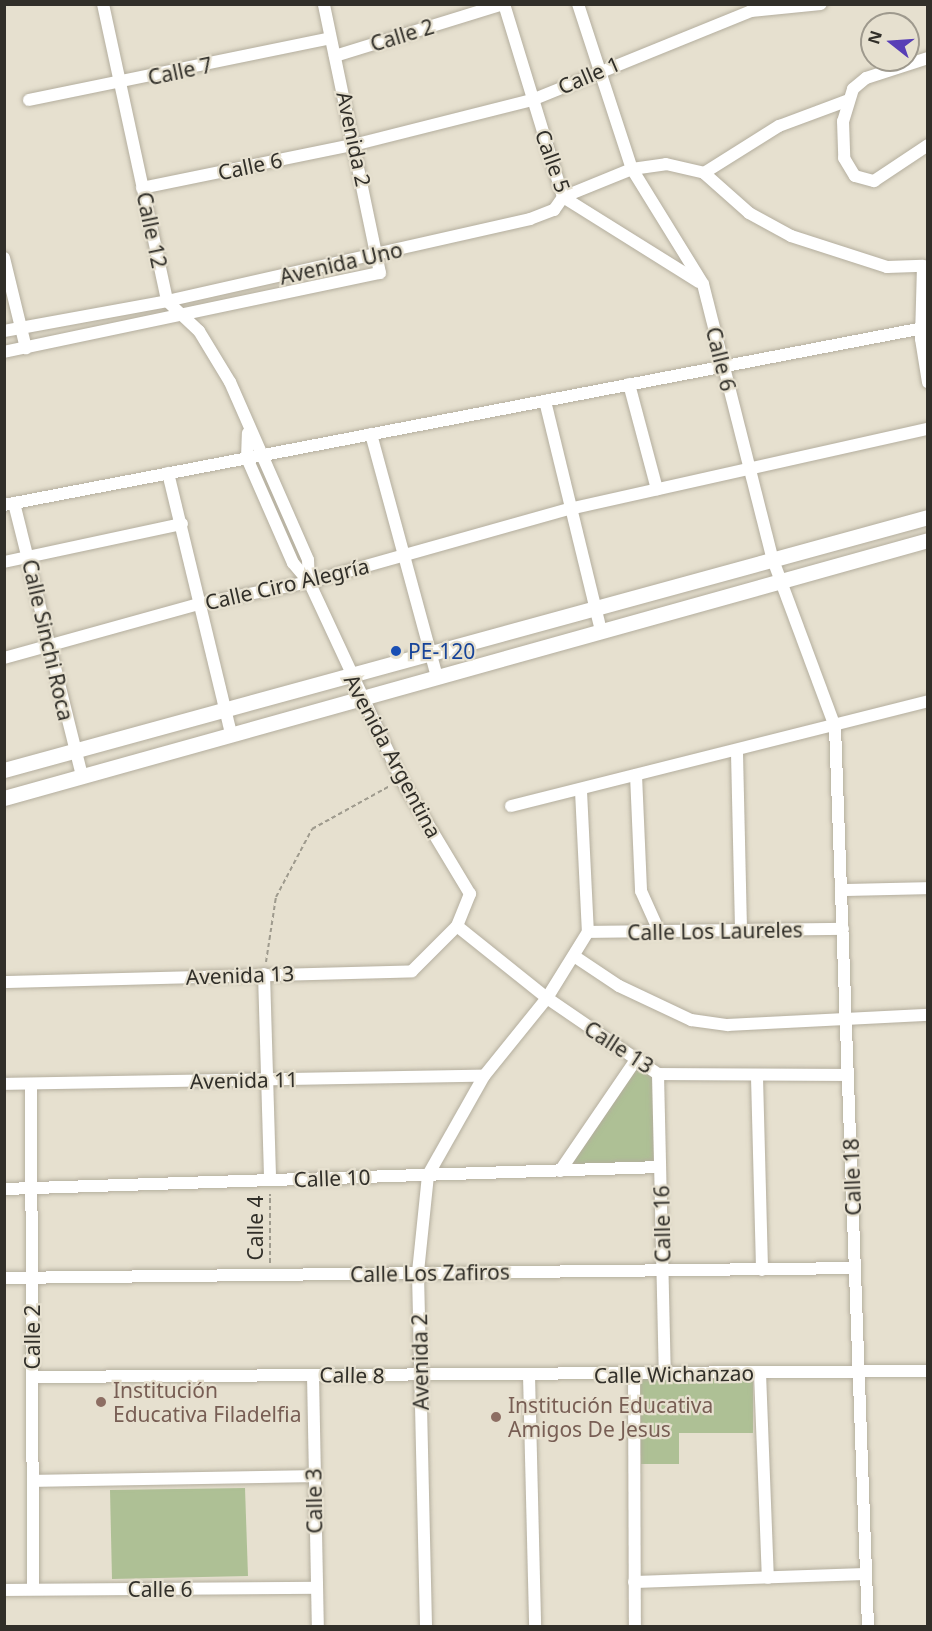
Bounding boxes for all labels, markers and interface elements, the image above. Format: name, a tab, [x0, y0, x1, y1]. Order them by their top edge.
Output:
north arrow	[860, 12, 920, 72]
street label: Calle 2	[367, 13, 437, 57]
text: N	[862, 28, 887, 47]
street label: Calle 1	[554, 51, 624, 99]
street label: Calle 7	[145, 52, 215, 90]
street label: Avenida 2	[332, 89, 376, 189]
street label: Calle 5	[530, 126, 576, 196]
street label: Calle 6	[215, 147, 285, 185]
street label: Calle 12	[132, 190, 172, 270]
street label: Avenida Uno	[277, 237, 405, 289]
street label: Calle 6	[701, 324, 741, 394]
street label: Calle Ciro Alegría	[202, 553, 372, 615]
street label: Calle Sinchi Roca	[17, 557, 79, 723]
place label: PE-120	[408, 638, 475, 664]
marker: PE-120	[389, 644, 403, 658]
street label: Avenida Argentina	[339, 670, 447, 842]
street label: Calle Los Laureles	[627, 917, 803, 945]
street label: Avenida 13	[185, 961, 295, 989]
street label: Calle 13	[580, 1015, 658, 1079]
street label: Avenida 11	[190, 1066, 298, 1094]
street label: Calle 18	[838, 1138, 866, 1216]
street label: Calle 10	[293, 1164, 371, 1192]
street label: Calle 16	[649, 1185, 675, 1263]
street label: Calle 4	[242, 1195, 268, 1261]
street label: Calle Los Zafiros	[350, 1259, 510, 1287]
street label: Calle 2	[19, 1304, 45, 1370]
street label: Avenida 2	[407, 1314, 433, 1410]
street label: Calle Wichanzao	[594, 1360, 754, 1388]
street label: Calle 8	[319, 1362, 385, 1388]
place label: Institución Educativa Filadelfia	[113, 1377, 301, 1427]
place label: Institución Educativa Amigos De Jesus	[508, 1392, 713, 1442]
marker: Institución Educativa Filadelfia	[94, 1395, 108, 1409]
marker: Institución Educativa Amigos De Jesus	[489, 1410, 503, 1424]
street label: Calle 3	[301, 1468, 327, 1534]
street label: Calle 6	[127, 1576, 193, 1602]

